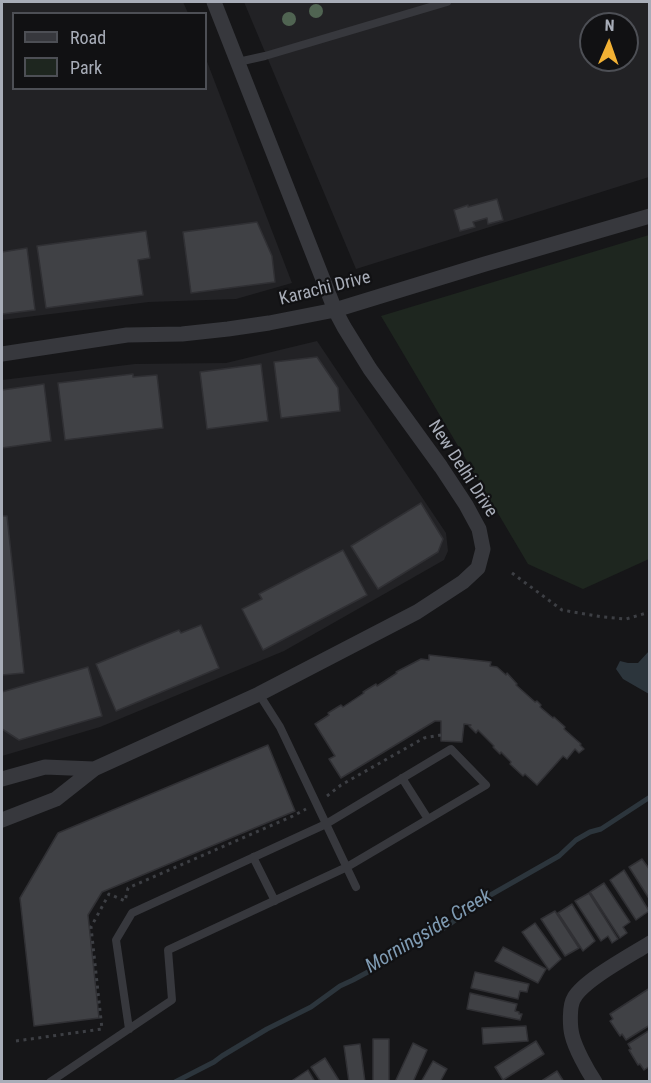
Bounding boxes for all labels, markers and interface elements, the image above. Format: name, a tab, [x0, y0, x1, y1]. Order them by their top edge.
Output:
legend	[12, 12, 207, 90]
north arrow	[579, 12, 639, 72]
text: N	[604, 16, 615, 35]
text: Road	[70, 27, 106, 48]
text: Park	[70, 57, 102, 78]
street label: Karachi Drive	[277, 267, 373, 311]
street label: New Delhi Drive	[423, 417, 501, 521]
water label: Morningside Creek	[361, 885, 497, 979]

